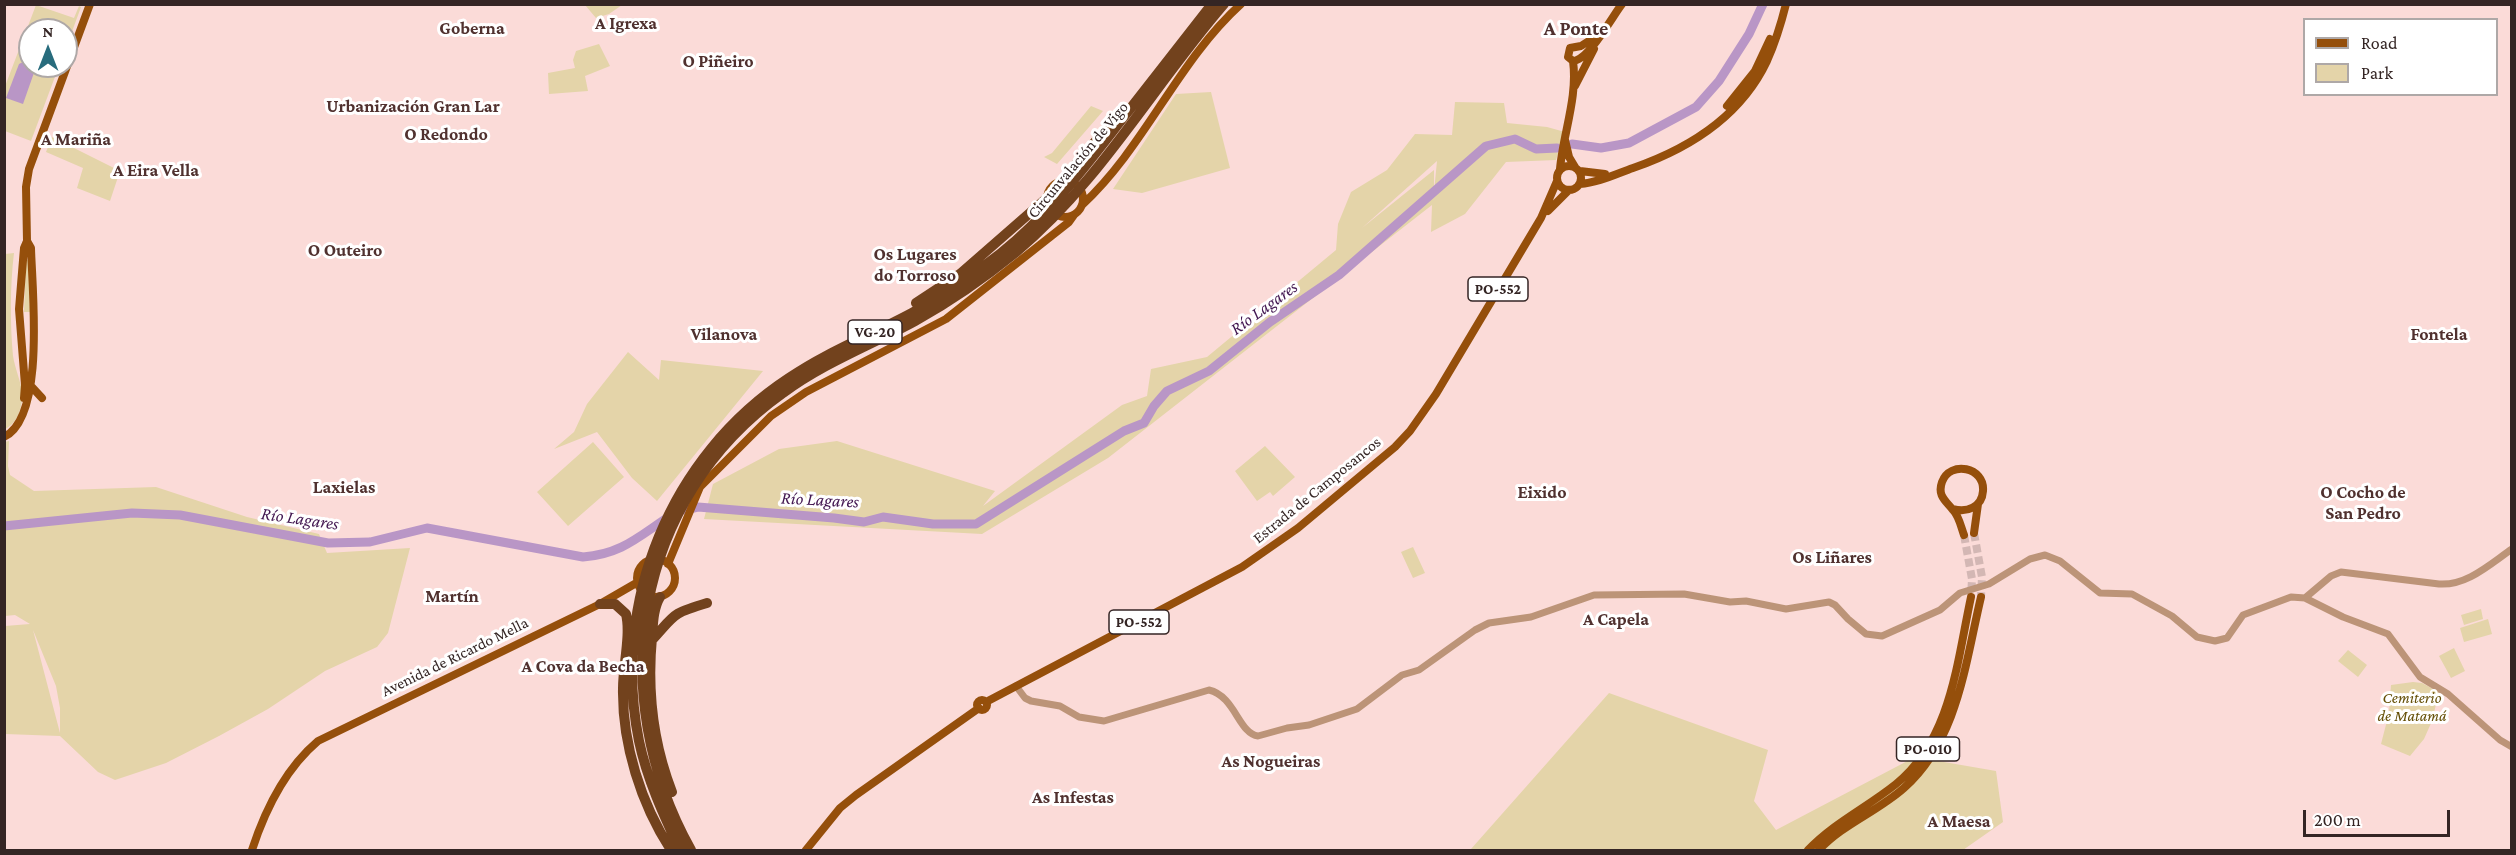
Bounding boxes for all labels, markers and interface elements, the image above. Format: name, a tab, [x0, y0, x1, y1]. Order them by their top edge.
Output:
district label: A Igrexa	[595, 12, 657, 34]
district label: Goberna	[439, 17, 505, 39]
district label: A Ponte	[1544, 17, 1608, 41]
north arrow	[18, 18, 78, 78]
legend	[2303, 18, 2498, 96]
text: N	[43, 23, 53, 40]
text: Road	[2361, 33, 2398, 53]
district label: O Piñeiro	[682, 50, 754, 72]
text: Park	[2361, 63, 2393, 83]
district label: Urbanización Gran Lar	[326, 95, 500, 117]
street label: Circunvalación de Vigo	[1024, 98, 1132, 222]
district label: O Redondo	[404, 123, 488, 145]
district label: A Mariña	[41, 128, 111, 150]
district label: A Eira Vella	[113, 159, 199, 181]
district label: O Outeiro	[308, 239, 382, 261]
district label: Os Lugares do Torroso	[873, 243, 957, 286]
water label: Río Lagares	[1226, 276, 1302, 340]
road number: PO-552	[1468, 277, 1528, 301]
road number: VG-20	[848, 320, 902, 344]
district label: Vilanova	[691, 323, 757, 345]
district label: Fontela	[2410, 323, 2468, 345]
street label: Estrada de Camposancos	[1249, 432, 1385, 548]
district label: Laxielas	[313, 476, 375, 498]
district label: Eixido	[1517, 481, 1567, 503]
district label: O Cocho de San Pedro	[2320, 481, 2406, 524]
water label: Río Lagares	[780, 487, 860, 513]
water label: Río Lagares	[260, 503, 340, 535]
district label: Os Liñares	[1792, 546, 1872, 568]
district label: Martín	[425, 585, 479, 607]
district label: A Capela	[1583, 608, 1649, 630]
road number: PO-552	[1109, 610, 1169, 634]
street label: Avenida de Ricardo Mella	[378, 613, 532, 701]
district label: A Cova da Becha	[521, 655, 645, 677]
park label: Cemiterio de Matamá	[2378, 688, 2446, 726]
road number: PO-010	[1896, 737, 1960, 761]
district label: As Nogueiras	[1222, 750, 1320, 772]
district label: As Infestas	[1032, 786, 1114, 808]
scale bar	[2306, 798, 2453, 836]
district label: A Maesa	[1927, 810, 1991, 832]
text: 200 m	[2314, 810, 2361, 830]

